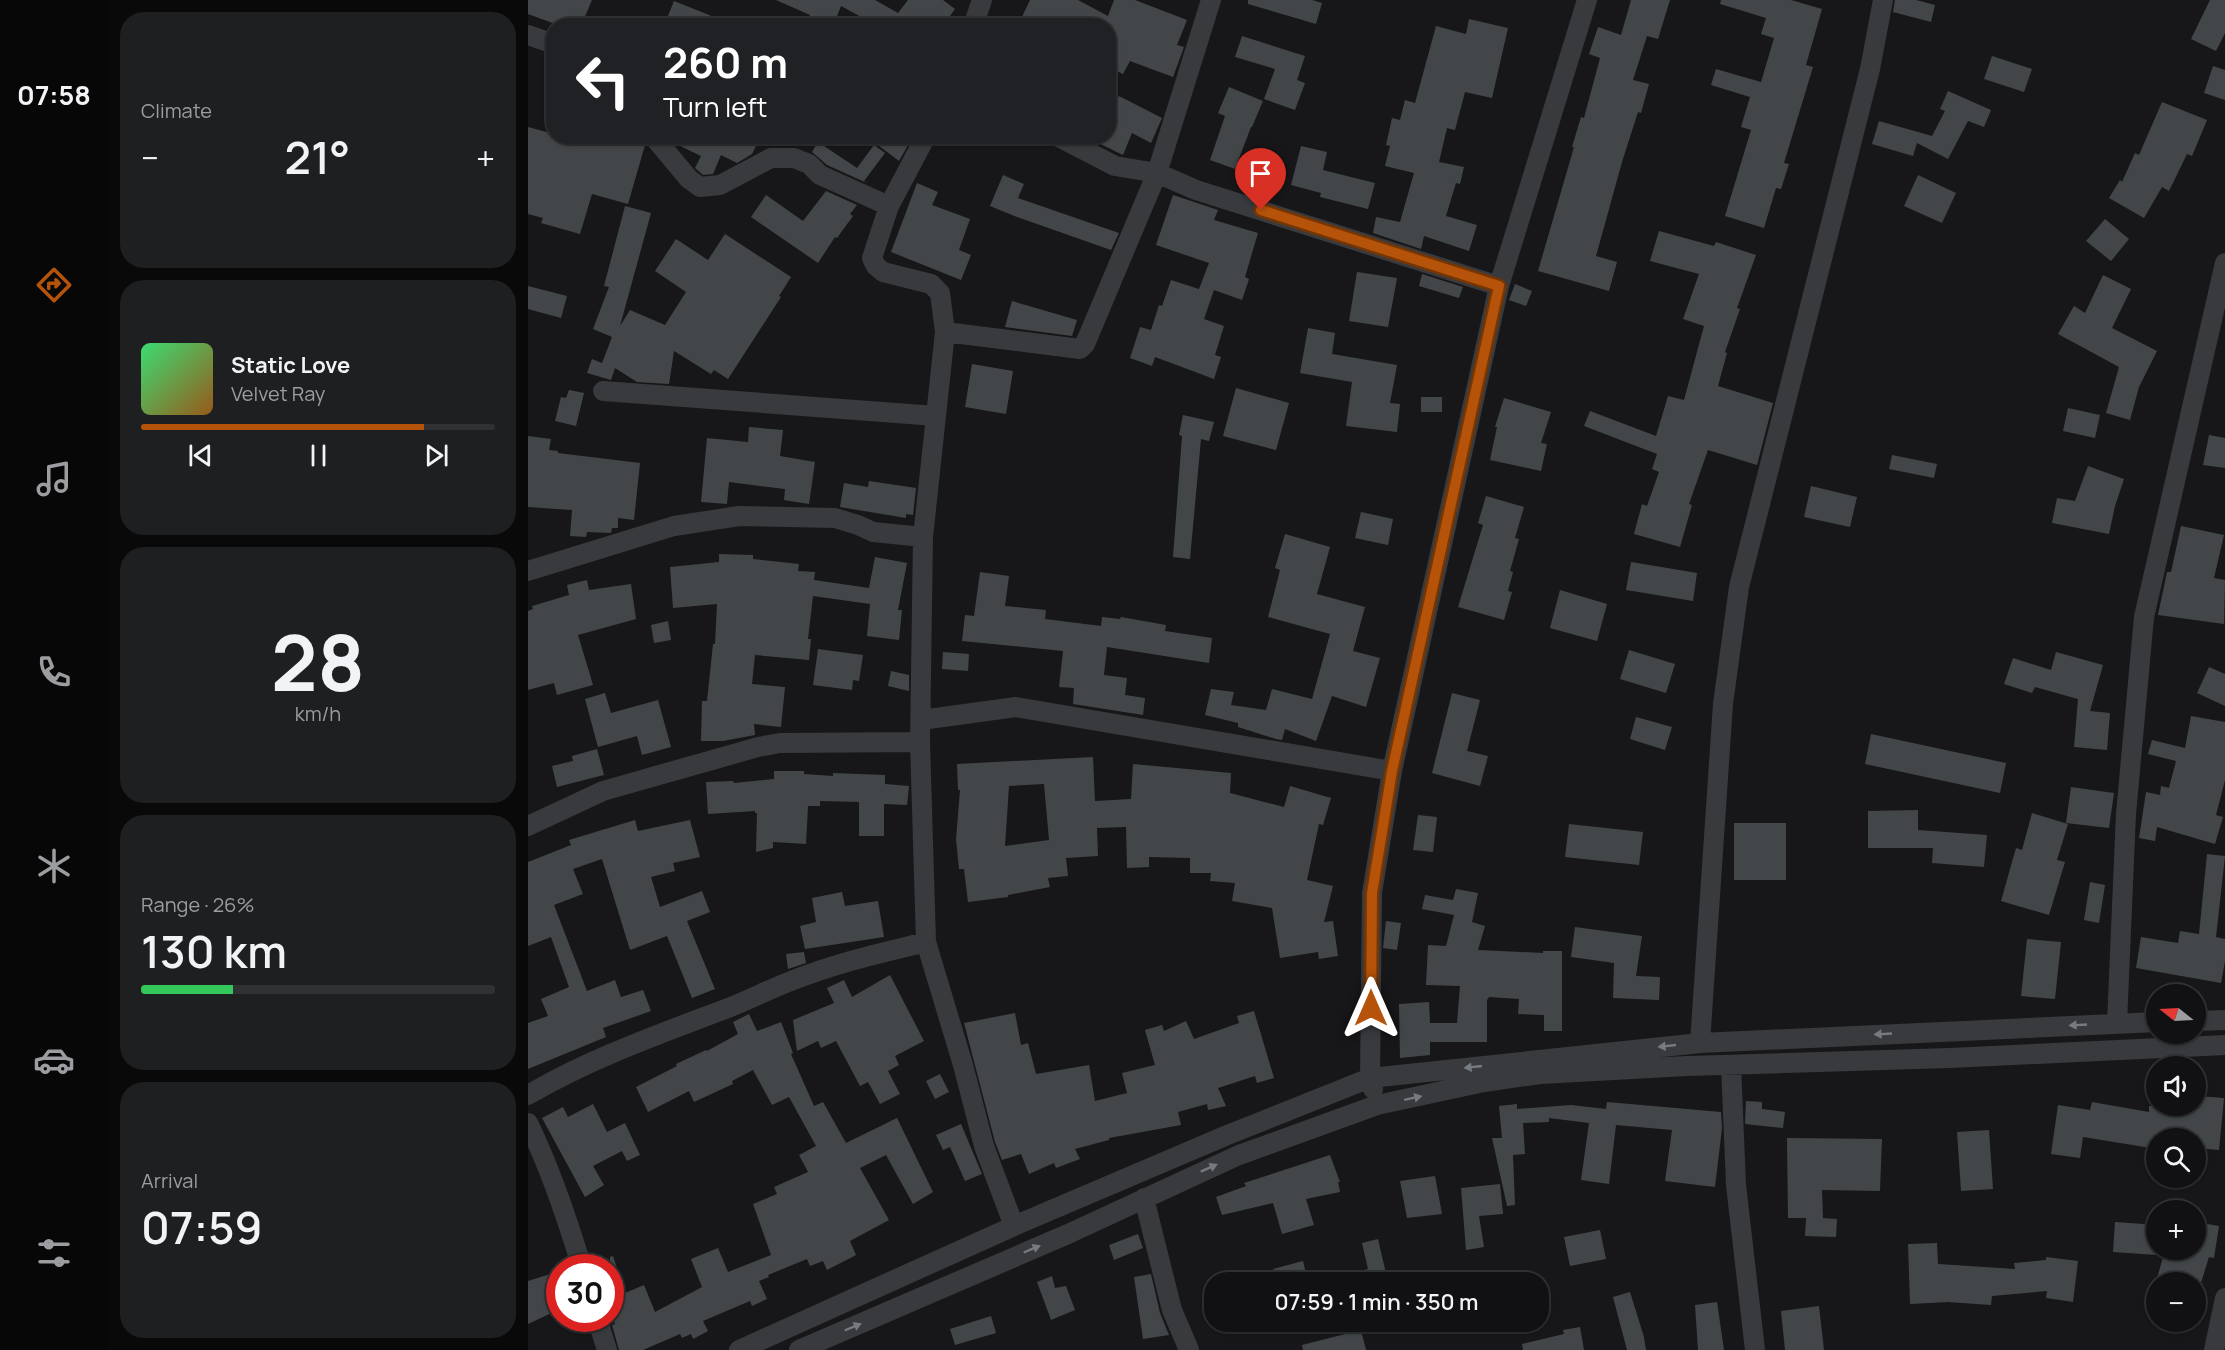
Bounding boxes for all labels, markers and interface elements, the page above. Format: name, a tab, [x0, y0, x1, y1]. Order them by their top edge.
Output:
text: 260 m	[663, 33, 788, 91]
icon: left	[564, 42, 642, 120]
text: 07:58	[17, 76, 91, 113]
text: Turn left	[663, 88, 767, 125]
text: Climate	[141, 97, 212, 124]
text: 21°	[285, 126, 350, 188]
text: −	[141, 135, 159, 180]
text: +	[476, 135, 495, 180]
pin	[1235, 148, 1286, 210]
icon: arrive	[1244, 157, 1277, 190]
icon: directions	[33, 264, 75, 306]
text: Static Love	[231, 350, 350, 380]
text: Velvet Ray	[231, 380, 325, 407]
icon: previous	[184, 439, 217, 472]
icon: pause	[302, 439, 335, 472]
icon: next	[420, 439, 453, 472]
icon: music	[33, 458, 75, 500]
text: 28	[271, 608, 365, 714]
icon: phone	[33, 651, 75, 693]
text: km/h	[295, 700, 341, 727]
icon: climate	[33, 845, 75, 887]
text: Range · 26%	[141, 891, 255, 918]
text: 130 km	[141, 920, 287, 982]
position arrow	[1339, 976, 1403, 1040]
north arrow	[2146, 984, 2206, 1044]
map controls	[2146, 984, 2206, 1332]
one-way arrow	[2068, 1020, 2087, 1029]
one-way arrow	[1873, 1030, 1892, 1039]
icon: car	[33, 1039, 75, 1081]
one-way arrow	[1658, 1042, 1677, 1051]
button: sound	[2146, 1056, 2206, 1116]
one-way arrow	[1464, 1062, 1483, 1072]
one-way arrow	[1403, 1092, 1422, 1102]
button: search	[2146, 1128, 2206, 1188]
one-way arrow	[1200, 1163, 1218, 1173]
text: Arrival	[141, 1167, 198, 1194]
text: 07:59	[141, 1196, 262, 1258]
button: +	[2146, 1200, 2206, 1260]
icon: filters	[33, 1232, 75, 1274]
one-way arrow	[1023, 1244, 1041, 1254]
speed limit sign: 30	[546, 1254, 624, 1332]
button: −	[2146, 1272, 2206, 1332]
text: 07:59 · 1 min · 350 m	[1275, 1287, 1478, 1317]
one-way arrow	[844, 1322, 862, 1332]

